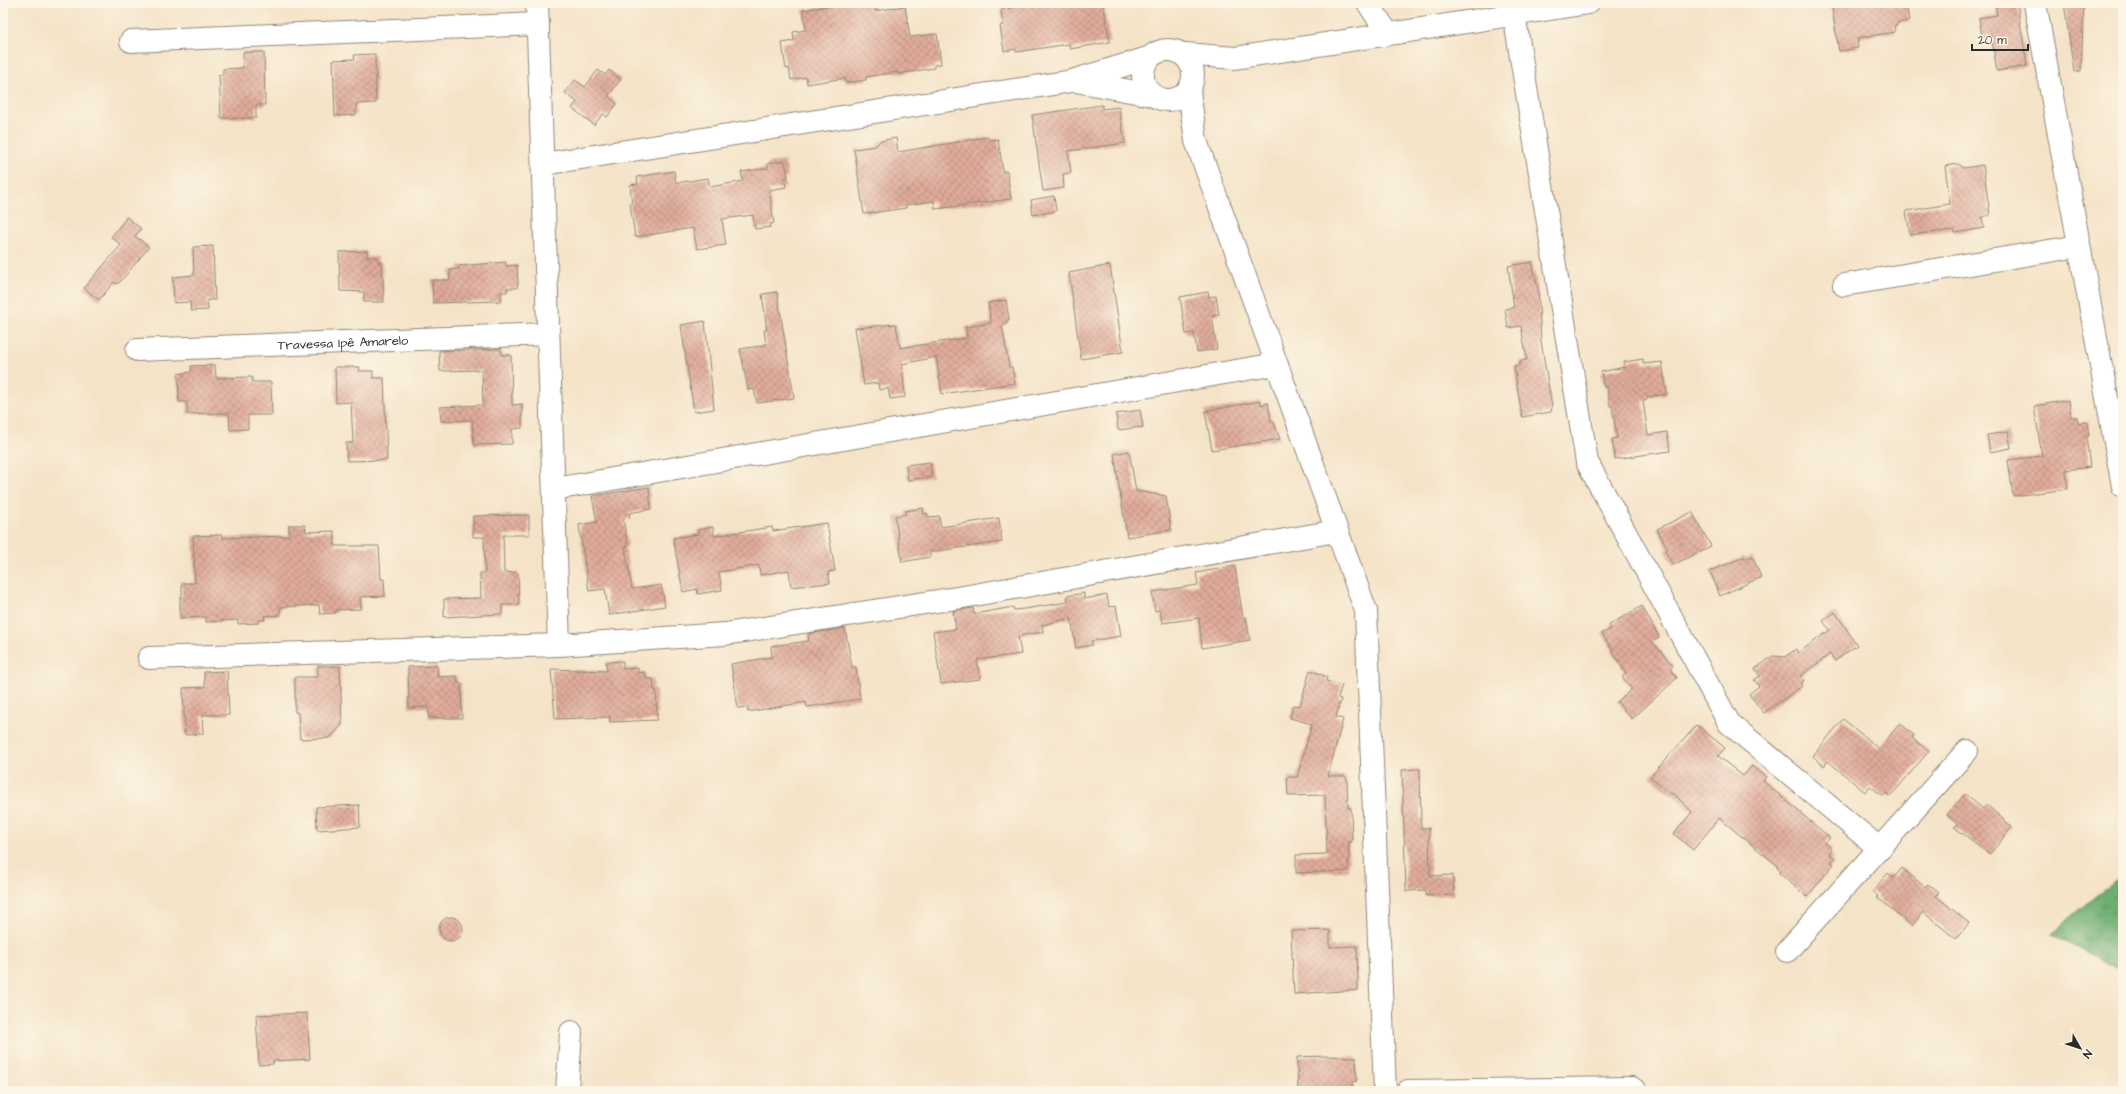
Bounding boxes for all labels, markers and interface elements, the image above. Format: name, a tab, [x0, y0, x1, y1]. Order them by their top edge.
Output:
scale bar	[1972, 26, 2028, 52]
text: 20 m	[1978, 32, 2007, 49]
street label: Travessa Ipê Amarelo	[277, 331, 409, 355]
north arrow	[2060, 1028, 2100, 1068]
text: N	[2079, 1047, 2095, 1061]

